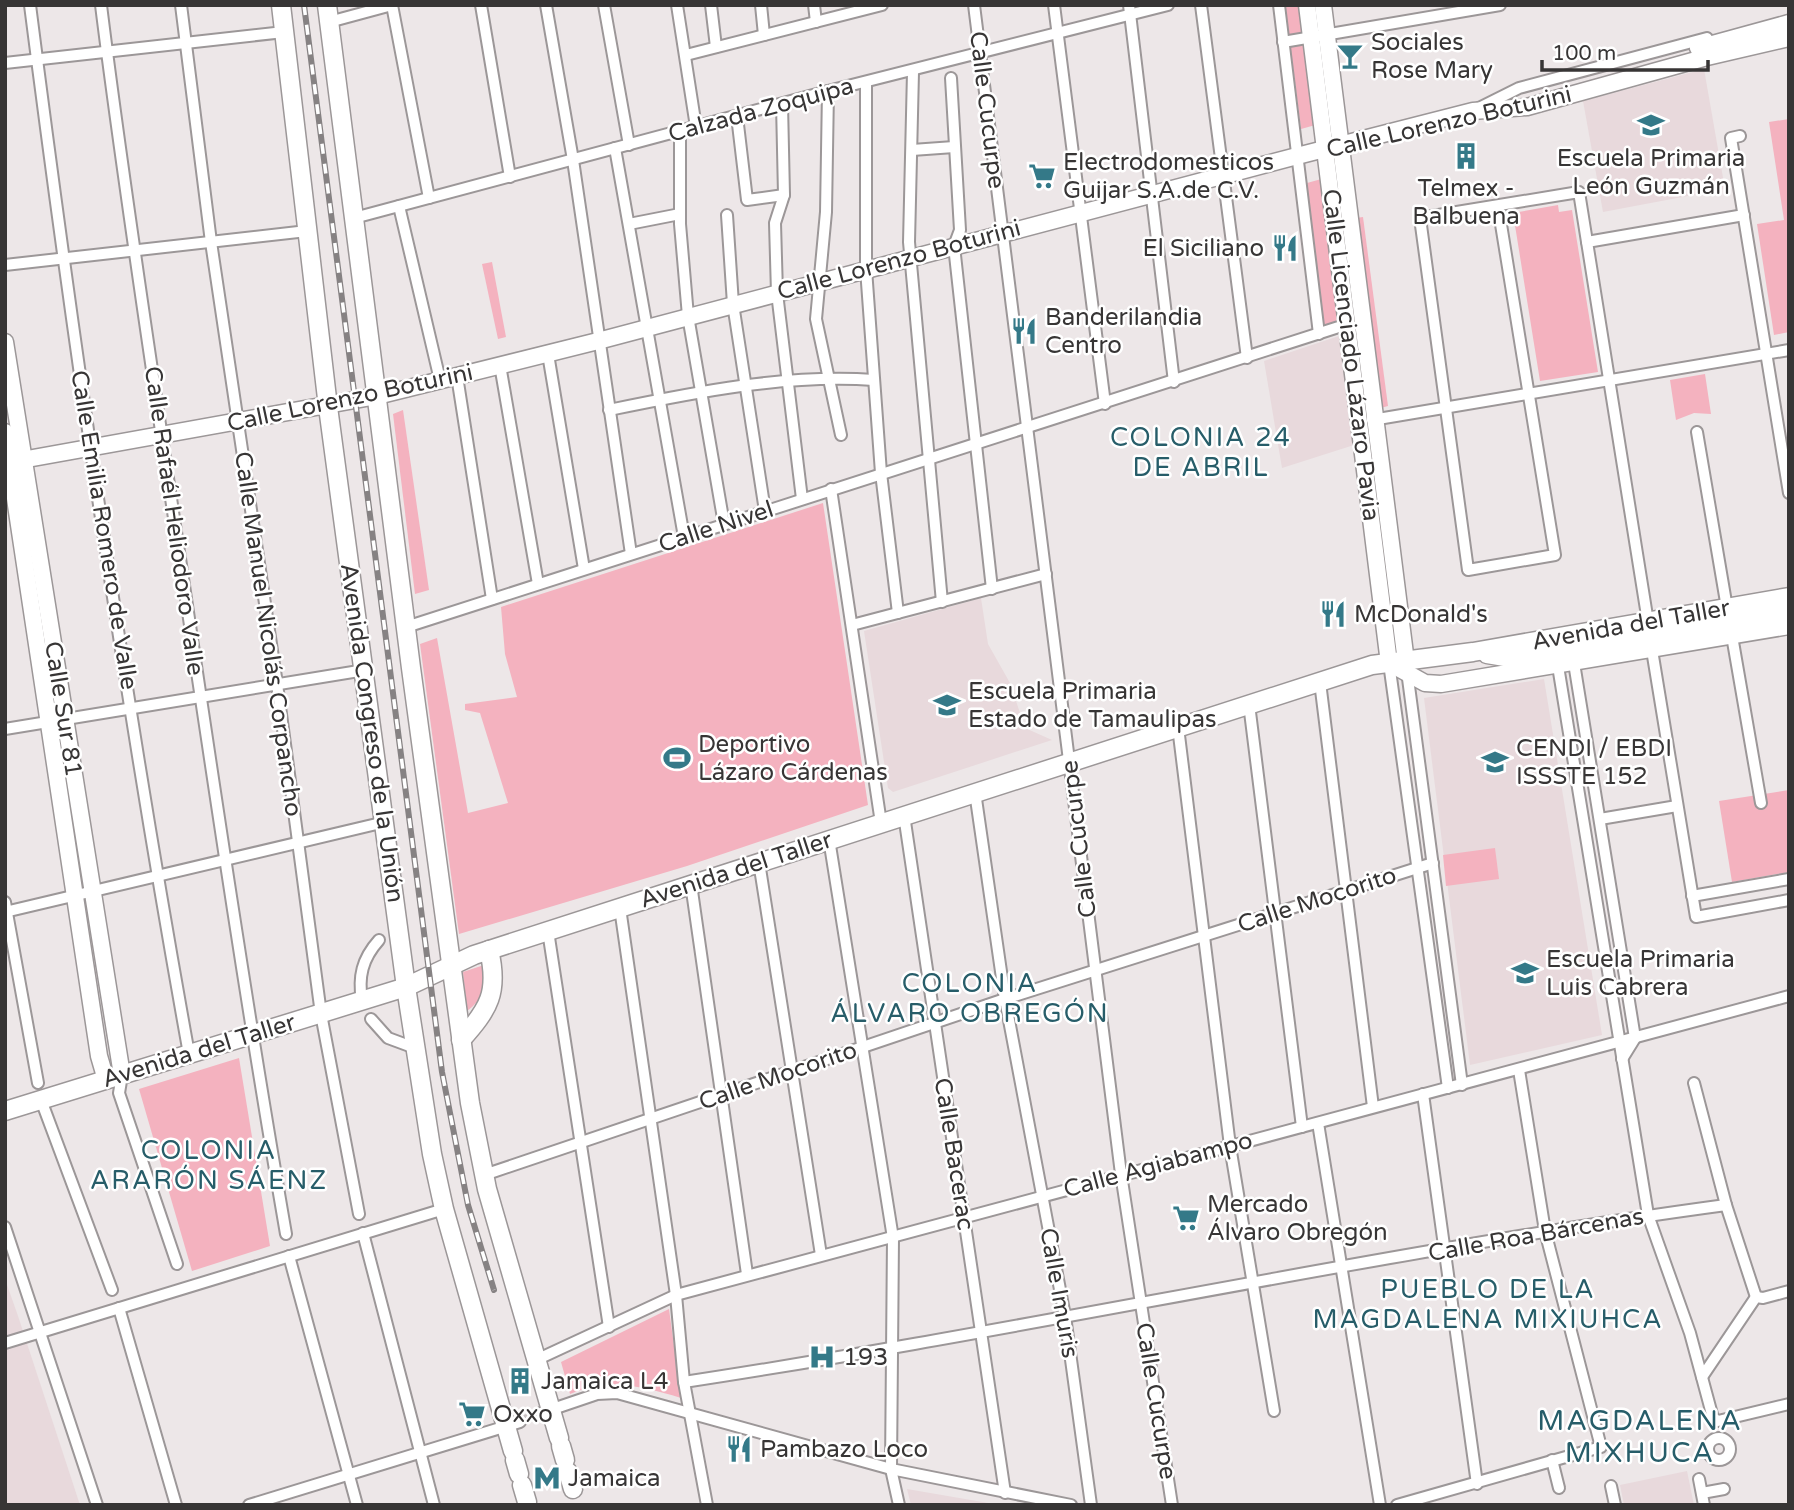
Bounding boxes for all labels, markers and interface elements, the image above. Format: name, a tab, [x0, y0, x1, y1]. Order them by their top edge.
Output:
place label: Sociales Rose Mary	[1371, 28, 1493, 85]
scale bar	[1542, 28, 1708, 72]
street label: Calle Cucurpe	[963, 30, 1011, 190]
bar icon: Sociales Rose Mary	[1335, 41, 1365, 71]
text: 100 m	[1552, 41, 1616, 66]
street label: Calzada Zoquipa	[665, 71, 857, 149]
street label: Calle Lorenzo Boturini	[1324, 80, 1574, 164]
school or university icon: Escuela Primaria León Guzmán	[1636, 110, 1666, 140]
building icon: Telmex - Balbuena	[1451, 141, 1481, 171]
place label: Escuela Primaria León Guzmán	[1557, 144, 1745, 201]
place label: Electrodomesticos Guijar S.A.de C.V.	[1063, 148, 1274, 205]
supermarket icon: Electrodomesticos Guijar S.A.de C.V.	[1027, 161, 1057, 191]
place label: Telmex - Balbuena	[1412, 174, 1520, 231]
street label: Calle Licenciado Lázaro Pavia	[1316, 187, 1386, 523]
street label: Calle Lorenzo Boturini	[774, 214, 1024, 306]
restaurant icon: El Siciliano	[1270, 233, 1300, 263]
place label: El Siciliano	[1143, 234, 1264, 263]
place label: Banderilandia Centro	[1045, 303, 1202, 360]
restaurant icon: Banderilandia Centro	[1009, 316, 1039, 346]
street label: Calle Lorenzo Boturini	[224, 358, 476, 438]
street label: Calle Rafaél Heliodoro Valle	[138, 365, 210, 677]
street label: Calle Emilia Romero de Valle	[64, 368, 144, 692]
district label: COLONIA 24 DE ABRIL	[1110, 422, 1292, 483]
street label: Calle Manuel Nicolás Corpancho	[228, 450, 308, 818]
street label: Calle Nivel	[655, 495, 777, 559]
street label: Avenida Congreso de la Unión	[334, 561, 410, 905]
street label: Avenida del Taller	[1530, 593, 1733, 657]
restaurant icon: McDonald's	[1318, 599, 1348, 629]
place label: McDonald's	[1354, 600, 1488, 629]
street label: Calle Sur 81	[38, 639, 88, 779]
place label: Escuela Primaria Estado de Tamaulipas	[968, 677, 1217, 734]
school or university icon: Escuela Primaria Estado de Tamaulipas	[932, 690, 962, 720]
place label: Deportivo Lázaro Cárdenas	[698, 730, 888, 787]
place label: CENDI / EBDI ISSSTE 152	[1516, 734, 1672, 791]
sports icon: Deportivo Lázaro Cárdenas	[662, 743, 692, 773]
school or university icon: CENDI / EBDI ISSSTE 152	[1480, 747, 1510, 777]
street label: Calle Cucurpe	[1055, 759, 1103, 919]
street label: Avenida del Taller	[636, 825, 837, 915]
street label: Calle Mocorito	[1234, 861, 1400, 939]
place label: Escuela Primaria Luis Cabrera	[1546, 945, 1735, 1002]
school or university icon: Escuela Primaria Luis Cabrera	[1510, 958, 1540, 988]
district label: COLONIA ÁLVARO OBREGÓN	[830, 968, 1110, 1029]
street label: Avenida del Taller	[99, 1008, 300, 1094]
street label: Calle Mocorito	[695, 1035, 861, 1117]
street label: Calle Bacerac	[928, 1076, 980, 1232]
street label: Calle Agiabampo	[1060, 1126, 1256, 1204]
district label: COLONIA ARARÓN SÁENZ	[90, 1135, 328, 1196]
place label: Mercado Álvaro Obregón	[1207, 1190, 1388, 1247]
street label: Calle Roa Bárcenas	[1426, 1202, 1646, 1268]
supermarket icon: Mercado Álvaro Obregón	[1171, 1203, 1201, 1233]
street label: Calle Imuris	[1033, 1226, 1085, 1360]
district label: PUEBLO DE LA MAGDALENA MIXIUHCA	[1312, 1274, 1664, 1335]
street label: Calle Cucurpe	[1129, 1321, 1183, 1481]
hospital icon: 193	[807, 1342, 837, 1372]
place label: 193	[843, 1343, 888, 1372]
building icon: Jamaica L4	[505, 1366, 535, 1396]
place label: Jamaica L4	[541, 1367, 669, 1396]
supermarket icon: Oxxo	[457, 1399, 487, 1429]
place label: Oxxo	[493, 1400, 553, 1429]
district label: MAGDALENA MIXHUCA	[1537, 1404, 1743, 1470]
restaurant icon: Pambazo Loco	[724, 1434, 754, 1464]
place label: Pambazo Loco	[760, 1435, 928, 1464]
metro station icon: Jamaica	[532, 1463, 562, 1493]
place label: Jamaica	[568, 1464, 660, 1493]

